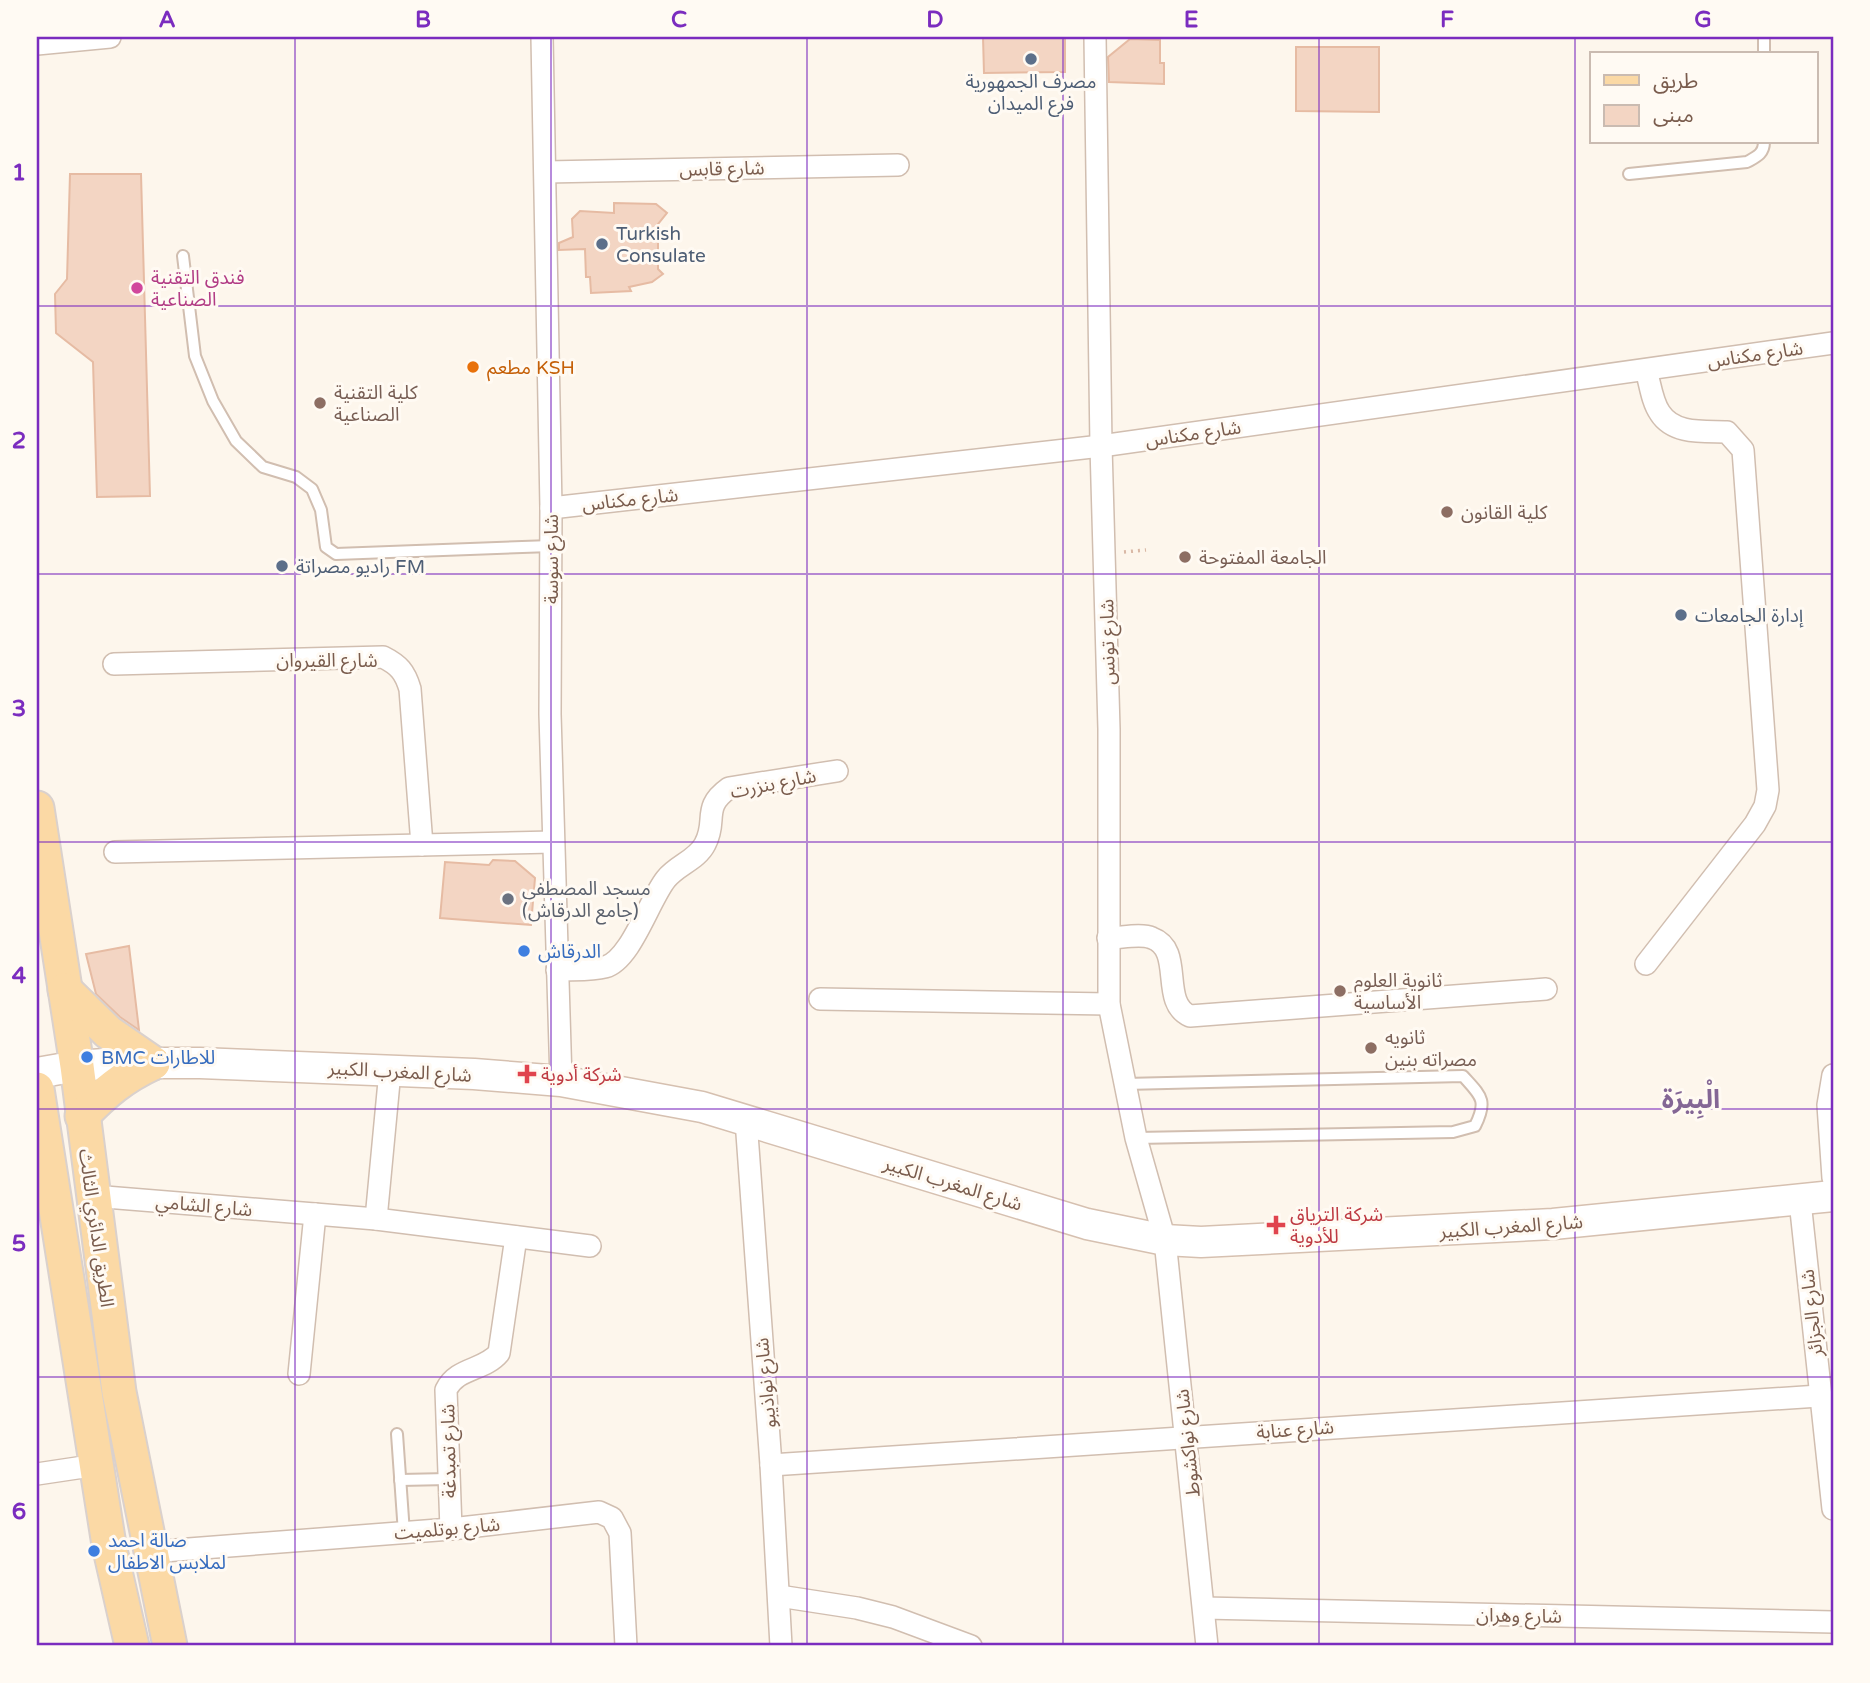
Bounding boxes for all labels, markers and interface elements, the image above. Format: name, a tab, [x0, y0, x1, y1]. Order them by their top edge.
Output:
text: A	[158, 6, 176, 34]
text: B	[415, 6, 431, 34]
text: C	[671, 6, 687, 34]
text: D	[926, 6, 944, 34]
text: E	[1184, 6, 1198, 34]
text: F	[1440, 6, 1454, 34]
text: G	[1694, 6, 1712, 34]
marker: مصرف الجمهورية فرع الميدان	[1023, 51, 1039, 67]
legend	[1590, 52, 1818, 144]
text: طريق	[1653, 69, 1698, 94]
place label: مصرف الجمهورية فرع الميدان	[965, 71, 1097, 117]
text: مبنى	[1653, 103, 1694, 128]
street label: شارع قابس	[679, 157, 765, 183]
text: 1	[12, 159, 26, 187]
place label: Turkish Consulate	[616, 223, 706, 267]
marker: Turkish Consulate	[594, 236, 610, 252]
place label: فندق التقنية الصناعية	[151, 267, 245, 311]
marker: فندق التقنية الصناعية	[129, 280, 145, 296]
street label: شارع مكناس	[1706, 337, 1805, 375]
place label: مطعم KSH	[487, 357, 575, 382]
marker: مطعم KSH	[465, 359, 481, 375]
place label: كلية التقنية الصناعية	[334, 382, 419, 426]
marker: كلية التقنية الصناعية	[312, 395, 328, 411]
street label: شارع مكناس	[1144, 416, 1243, 454]
text: 2	[12, 427, 26, 455]
street label: شارع مكناس	[581, 484, 680, 518]
place label: كلية القانون	[1461, 502, 1548, 524]
marker: كلية القانون	[1439, 504, 1455, 520]
street label: شارع سوسة	[541, 514, 565, 604]
place label: الجامعة المفتوحة	[1199, 547, 1326, 569]
marker: الجامعة المفتوحة	[1177, 549, 1193, 565]
place label: راديو مصراتة FM	[296, 556, 425, 578]
marker: راديو مصراتة FM	[274, 558, 290, 574]
street label: شارع تونس	[1096, 599, 1122, 685]
place label: إدارة الجامعات	[1695, 605, 1804, 628]
marker: إدارة الجامعات	[1673, 607, 1689, 623]
street label: شارع القيروان	[276, 650, 378, 674]
text: 3	[12, 695, 26, 723]
street label: شارع بنزرت	[728, 765, 818, 805]
place label: مسجد المصطفى (جامع الدرقاش)	[522, 878, 651, 925]
marker: مسجد المصطفى (جامع الدرقاش)	[500, 891, 516, 907]
place label: الدرقاش	[538, 941, 601, 963]
marker: الدرقاش	[516, 943, 532, 959]
text: 4	[12, 962, 27, 990]
place label: ثانوية العلوم الأساسية	[1354, 970, 1442, 1014]
marker: ثانوية العلوم الأساسية	[1332, 983, 1348, 999]
place label: ثانويه مصراته بنين	[1385, 1027, 1477, 1071]
marker: ثانويه مصراته بنين	[1363, 1040, 1379, 1056]
place label: BMC للاطارات	[101, 1047, 215, 1069]
marker: BMC للاطارات	[79, 1049, 95, 1065]
street label: شارع المغرب الكبير	[326, 1057, 472, 1089]
place label: شركة أدوية	[541, 1064, 622, 1086]
marker: شركة أدوية	[519, 1066, 535, 1082]
district label: الْبِيرَة	[1662, 1079, 1720, 1119]
street label: الطريق الدائري الثالث	[71, 1147, 118, 1309]
street label: شارع المغرب الكبير	[879, 1152, 1025, 1217]
street label: شارع الشامي	[154, 1191, 253, 1225]
place label: شركة الترياق للأدوية	[1290, 1204, 1383, 1248]
street label: شارع المغرب الكبير	[1438, 1211, 1584, 1245]
marker: شركة الترياق للأدوية	[1268, 1217, 1284, 1233]
text: 5	[12, 1230, 26, 1258]
street label: شارع الجزائر	[1796, 1268, 1830, 1359]
street label: شارع نواذيبو	[751, 1337, 783, 1429]
street label: شارع نواكشوط	[1171, 1388, 1207, 1498]
street label: شارع تمبدغة	[437, 1404, 463, 1498]
street label: شارع عنابة	[1255, 1416, 1335, 1446]
text: 6	[12, 1498, 26, 1526]
street label: شارع بوتلميت	[393, 1513, 501, 1547]
place label: صالة احمد لملابس الاطفال	[108, 1530, 226, 1574]
marker: صالة احمد لملابس الاطفال	[86, 1543, 102, 1559]
street label: شارع وهران	[1476, 1604, 1562, 1630]

